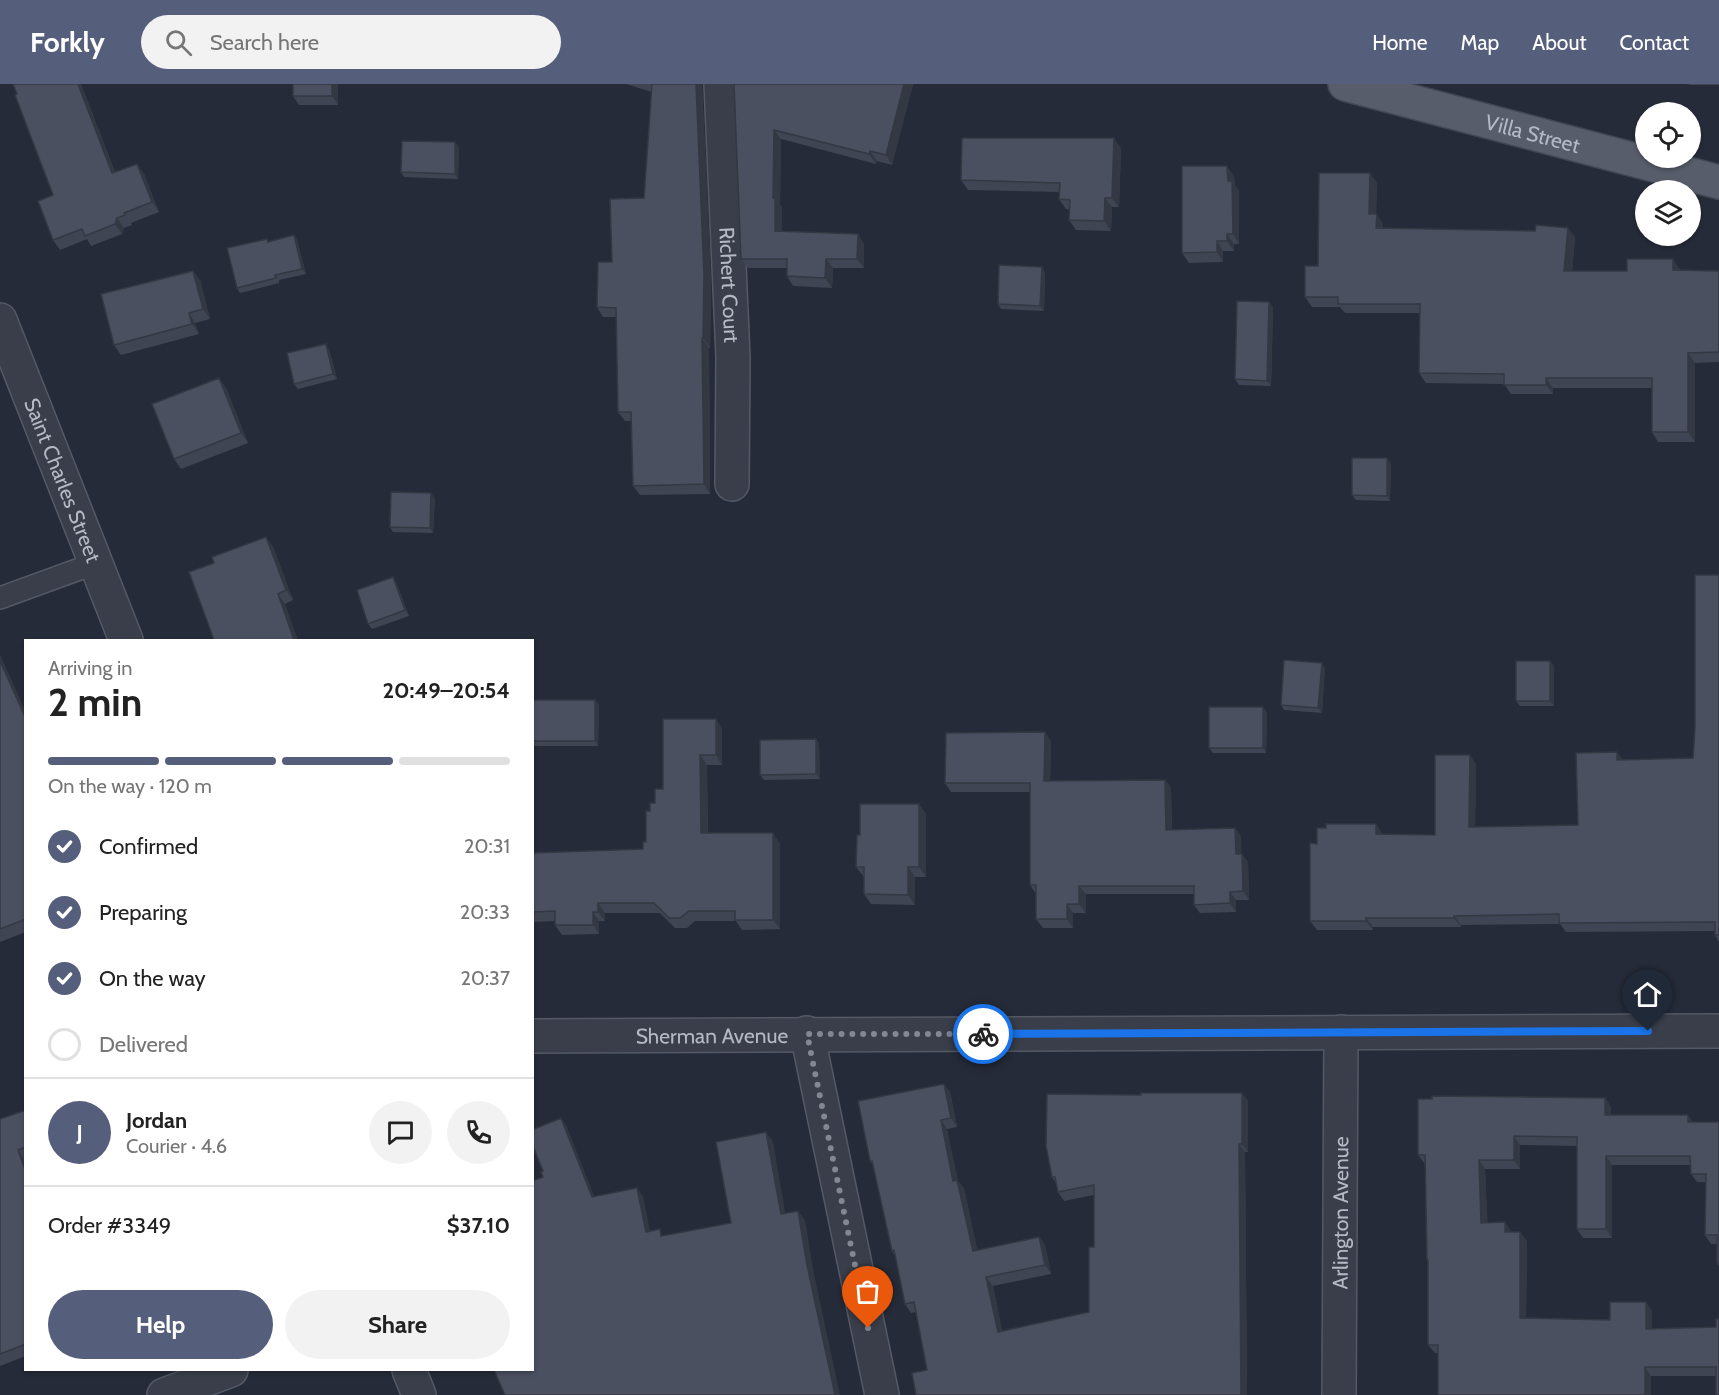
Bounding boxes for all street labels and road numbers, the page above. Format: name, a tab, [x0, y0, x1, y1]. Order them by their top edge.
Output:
street label: Villa Street	[1483, 109, 1583, 158]
street label: Richert Court	[715, 226, 745, 343]
street label: Saint Charles Street	[19, 394, 107, 566]
street label: Sherman Avenue	[636, 1022, 789, 1048]
street label: Arlington Avenue	[1327, 1136, 1353, 1290]

